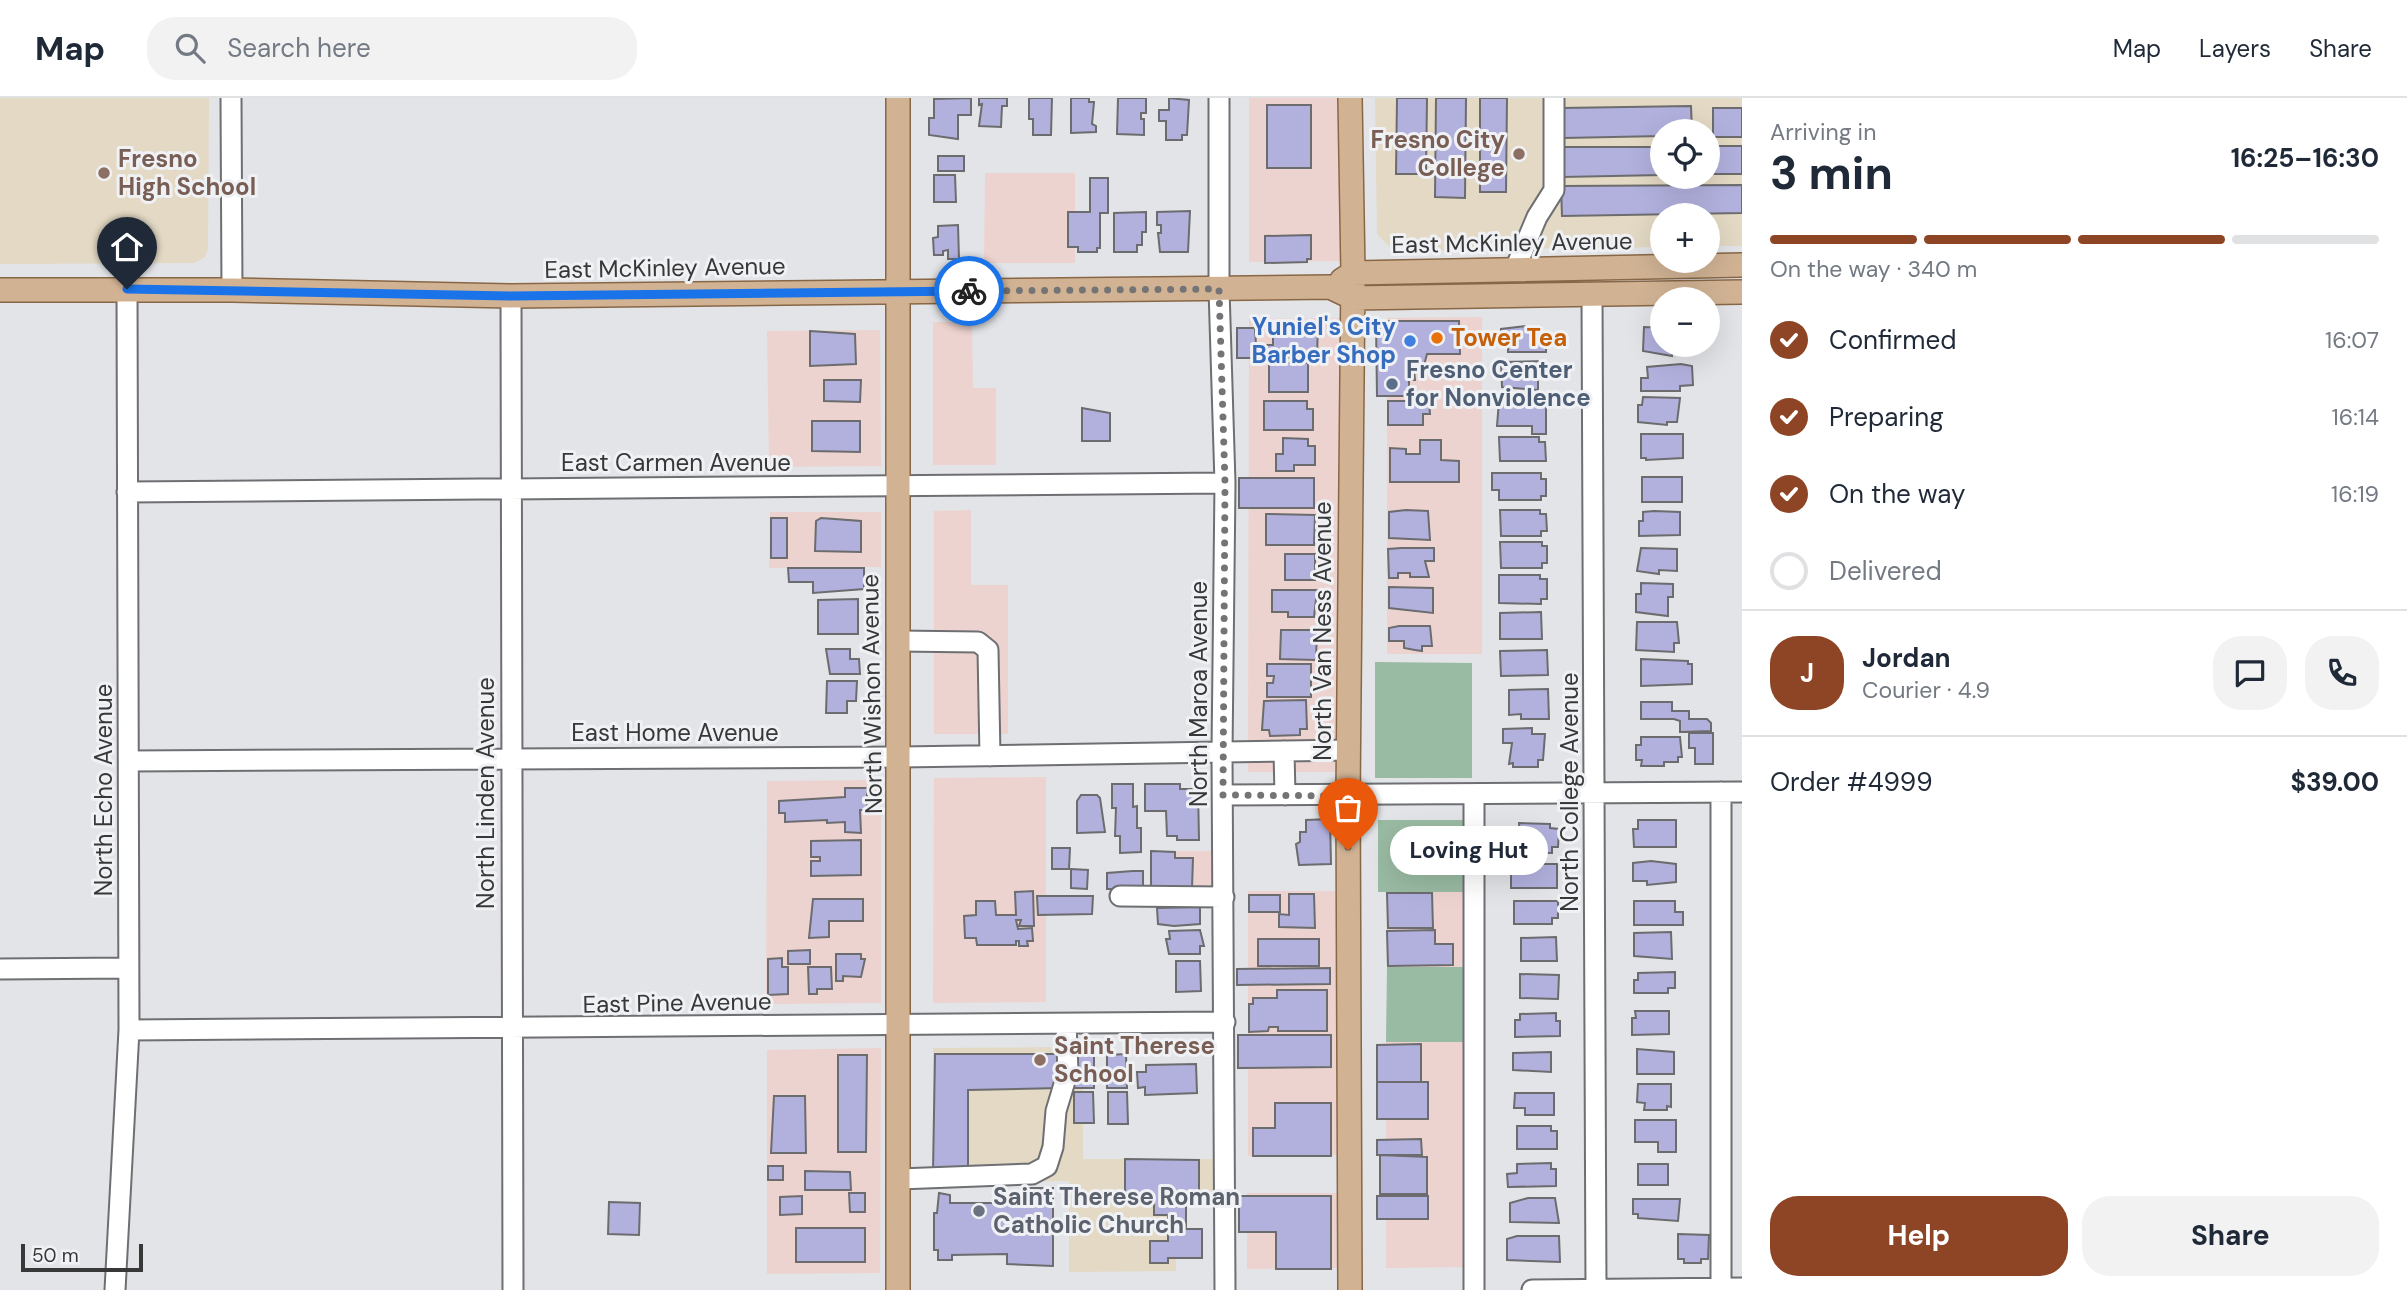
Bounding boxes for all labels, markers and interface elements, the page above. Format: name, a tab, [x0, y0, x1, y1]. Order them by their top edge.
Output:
search box	[147, 17, 637, 80]
text: Map	[35, 27, 105, 70]
icon: search	[171, 29, 209, 67]
text: Search here	[227, 31, 371, 65]
text: Map	[2113, 33, 2161, 64]
text: Layers	[2199, 33, 2271, 64]
text: Share	[2309, 33, 2372, 64]
text: Arriving in	[1770, 117, 1876, 147]
map controls	[1650, 119, 1720, 357]
button: locate	[1650, 119, 1720, 189]
place label: Fresno City College	[1371, 124, 1506, 183]
text: 16:25–16:30	[2231, 141, 2379, 175]
place label: Fresno High School	[118, 143, 256, 202]
text: 3 min	[1770, 143, 1893, 203]
marker: Fresno City College	[1511, 146, 1527, 162]
marker: Fresno High School	[96, 165, 112, 181]
button: +	[1650, 203, 1720, 273]
pin	[97, 217, 157, 289]
street label: East McKinley Avenue	[1391, 225, 1633, 260]
icon: home	[108, 228, 146, 266]
street label: East McKinley Avenue	[544, 250, 786, 285]
text: On the way · 340 m	[1770, 254, 1977, 284]
courier	[934, 256, 1004, 326]
icon: bike	[950, 272, 988, 310]
button: −	[1650, 287, 1720, 357]
place label: Yuniel's City Barber Shop	[1251, 311, 1396, 370]
icon: check	[1770, 321, 1808, 359]
place label: Tower Tea	[1451, 322, 1567, 353]
text: Confirmed	[1829, 323, 1956, 357]
text: 16:07	[2325, 325, 2379, 355]
marker: Tower Tea	[1429, 330, 1445, 346]
marker: Yuniel's City Barber Shop	[1402, 333, 1418, 349]
place label: Fresno Center for Nonviolence	[1406, 354, 1591, 413]
marker: Fresno Center for Nonviolence	[1384, 376, 1400, 392]
icon: check	[1770, 398, 1808, 436]
text: Preparing	[1829, 400, 1944, 434]
text: 16:14	[2332, 402, 2379, 432]
street label: East Carmen Avenue	[561, 447, 791, 478]
icon: check	[1770, 475, 1808, 513]
text: On the way	[1829, 477, 1965, 511]
text: 16:19	[2331, 479, 2379, 509]
street label: North Van Ness Avenue	[1307, 501, 1338, 761]
text: Delivered	[1829, 554, 1942, 588]
street label: North Wishon Avenue	[854, 574, 889, 814]
street label: North Maroa Avenue	[1183, 581, 1214, 807]
button: chat	[2213, 636, 2287, 710]
button: phone	[2305, 636, 2379, 710]
text: Jordan	[1862, 641, 1951, 675]
text: J	[1800, 656, 1814, 690]
street label: North College Avenue	[1554, 672, 1585, 912]
text: Courier · 4.9	[1862, 675, 1990, 705]
street label: North Linden Avenue	[470, 677, 501, 909]
street label: North Echo Avenue	[88, 684, 119, 896]
street label: East Home Avenue	[571, 717, 779, 748]
text: Order #4999	[1770, 765, 1933, 799]
text: $39.00	[2290, 765, 2379, 799]
pin	[1318, 778, 1378, 850]
icon: bag	[1329, 789, 1367, 827]
callout: Loving Hut	[1390, 826, 1548, 874]
text: Loving Hut	[1410, 835, 1528, 865]
street label: East Pine Avenue	[582, 985, 772, 1020]
place label: Saint Therese School	[1054, 1030, 1215, 1089]
marker: Saint Therese School	[1032, 1052, 1048, 1068]
place label: Saint Therese Roman Catholic Church	[993, 1181, 1240, 1240]
button: Help	[1770, 1196, 2068, 1276]
button: Share	[2082, 1196, 2379, 1276]
marker: Saint Therese Roman Catholic Church	[971, 1203, 987, 1219]
scale bar	[21, 1241, 144, 1273]
text: 50 m	[32, 1243, 79, 1268]

